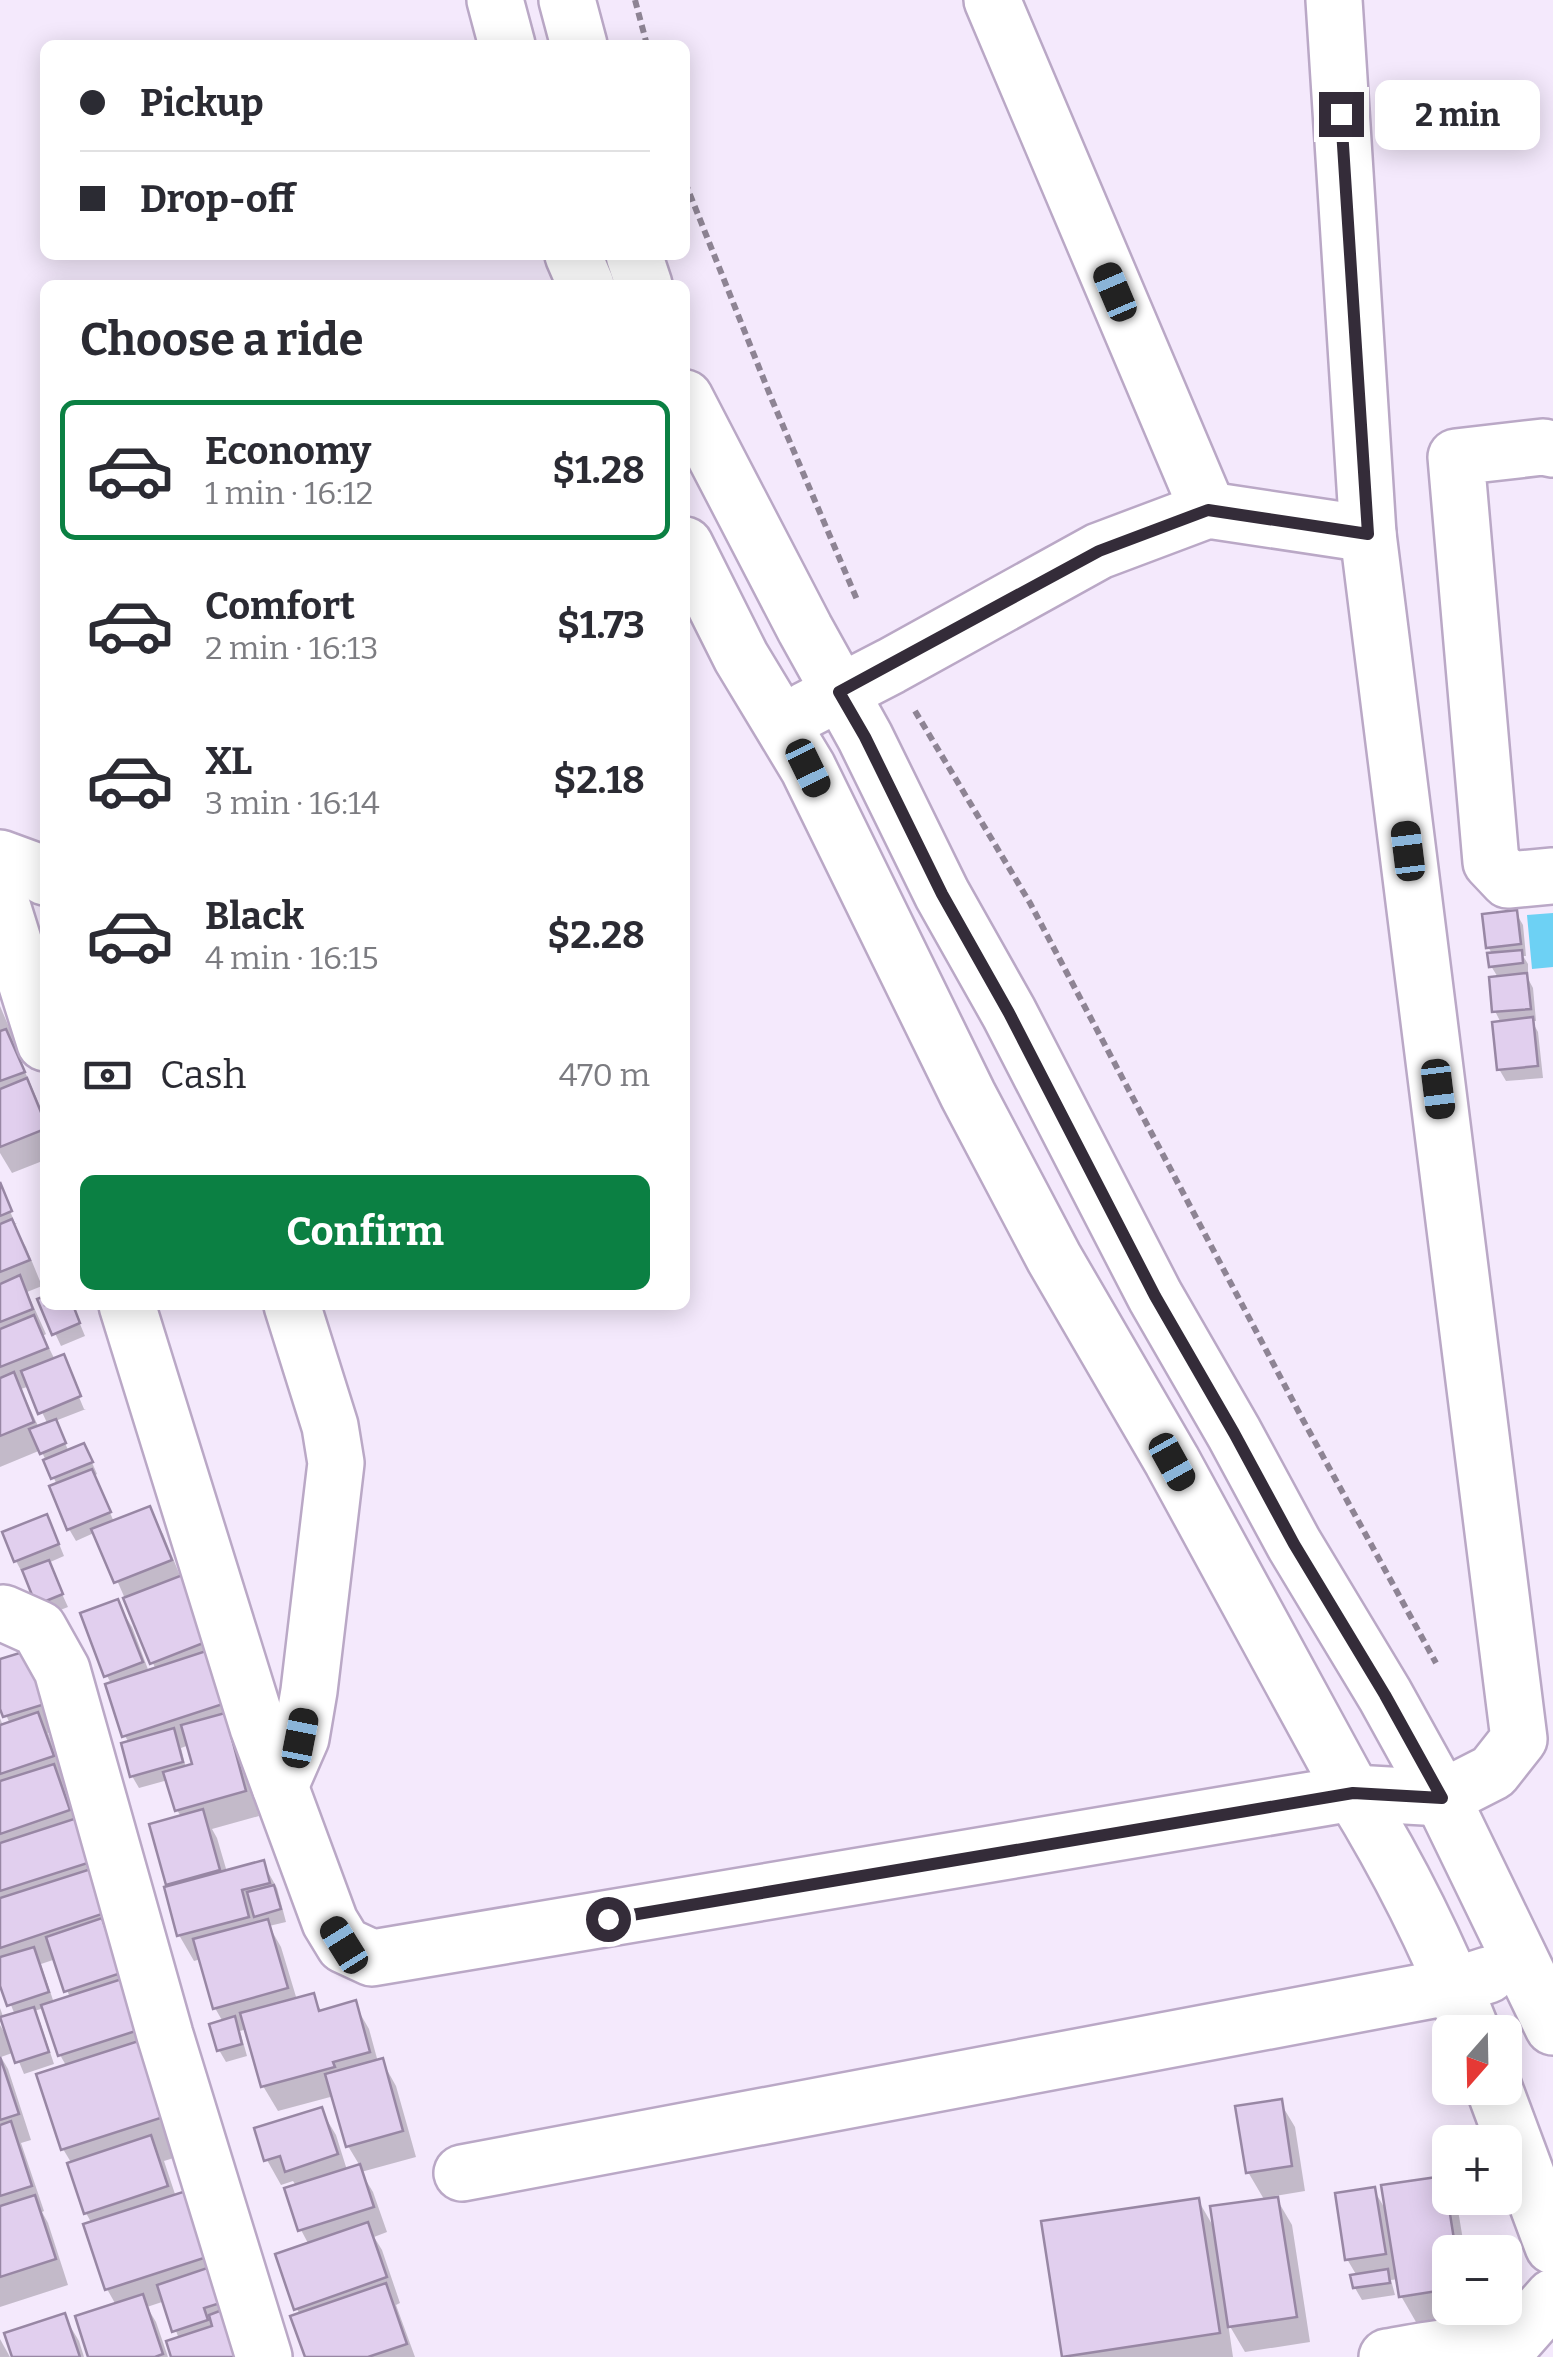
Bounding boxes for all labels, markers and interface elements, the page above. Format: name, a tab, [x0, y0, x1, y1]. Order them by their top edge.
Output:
callout: 2 min	[1376, 79, 1541, 149]
text: Pickup	[140, 80, 264, 126]
route end	[1319, 92, 1364, 137]
text: 2 min	[1415, 96, 1500, 134]
text: Drop-off	[140, 176, 295, 222]
car	[1089, 259, 1141, 325]
text: Choose a ride	[80, 313, 363, 367]
icon: car	[85, 425, 175, 515]
text: Economy	[205, 428, 371, 474]
text: $1.28	[552, 447, 645, 493]
text: 1 min · 16:12	[205, 474, 373, 512]
icon: car	[85, 580, 175, 670]
text: Comfort	[205, 583, 355, 629]
text: $1.73	[557, 602, 645, 648]
text: 2 min · 16:13	[205, 629, 378, 667]
car	[781, 734, 835, 802]
icon: car	[85, 735, 175, 825]
text: XL	[205, 738, 252, 784]
text: $2.18	[553, 757, 645, 803]
text: 3 min · 16:14	[205, 784, 380, 822]
car	[1389, 819, 1427, 883]
icon: car	[85, 890, 175, 980]
text: Black	[205, 893, 304, 939]
text: $2.28	[547, 912, 645, 958]
text: 4 min · 16:15	[205, 939, 379, 977]
icon: cash	[80, 1048, 135, 1103]
text: Cash	[160, 1052, 246, 1098]
text: 470 m	[559, 1056, 650, 1094]
car	[1419, 1057, 1457, 1121]
button: Confirm	[80, 1175, 650, 1290]
car	[1144, 1428, 1200, 1496]
car	[280, 1706, 320, 1770]
route start	[586, 1897, 631, 1942]
car	[315, 1912, 373, 1978]
north arrow	[1432, 2015, 1522, 2105]
map controls	[1432, 2015, 1522, 2325]
button: +	[1432, 2125, 1522, 2215]
button: −	[1432, 2235, 1522, 2325]

